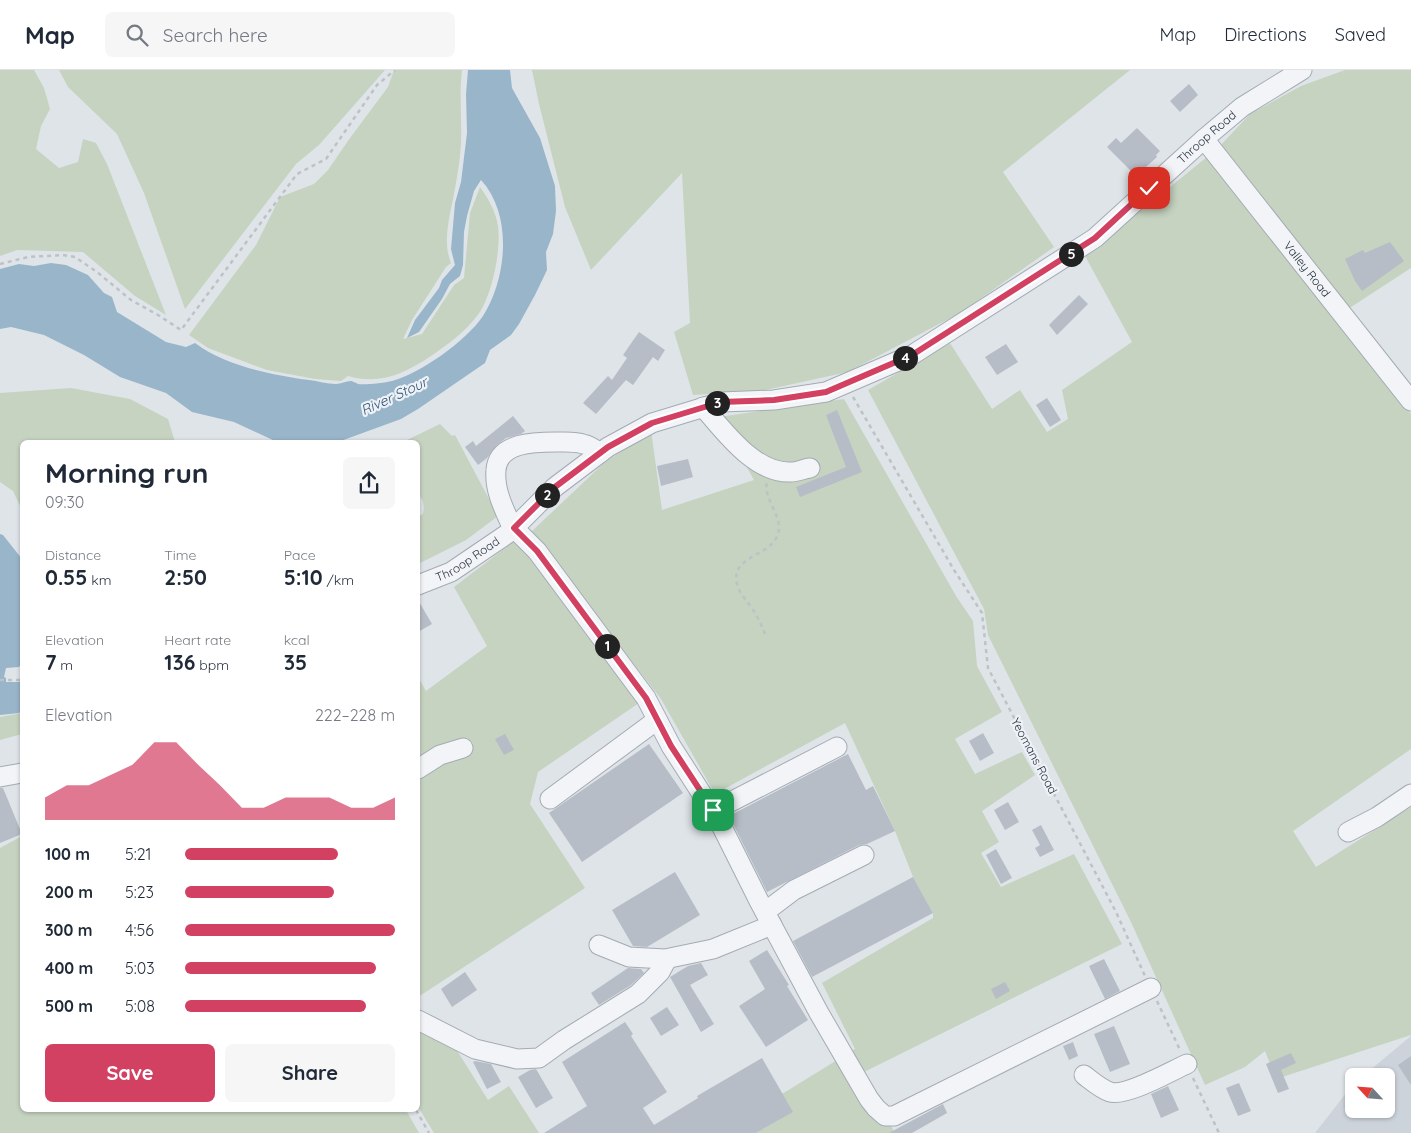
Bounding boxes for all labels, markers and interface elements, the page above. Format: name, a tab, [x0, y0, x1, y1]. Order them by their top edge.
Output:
search box	[105, 12, 455, 57]
text: Map	[25, 20, 75, 50]
icon: search	[123, 21, 151, 49]
text: Search here	[163, 23, 268, 47]
text: Map	[1159, 23, 1196, 46]
text: Directions	[1224, 23, 1307, 46]
text: Saved	[1335, 23, 1386, 46]
street label: Throop Road	[1174, 107, 1239, 167]
pin	[1128, 167, 1170, 209]
icon: check	[1135, 174, 1163, 202]
street label: Valley Road	[1281, 238, 1334, 300]
pin: 5	[1058, 242, 1084, 266]
text: 5	[1067, 245, 1076, 263]
pin: 4	[892, 346, 918, 370]
text: 4	[901, 349, 910, 367]
water label: River Stour	[358, 372, 432, 419]
pin: 3	[704, 390, 730, 416]
text: 3	[714, 394, 721, 412]
text: Morning run	[45, 455, 209, 490]
button: share	[343, 457, 395, 509]
pin: 2	[534, 482, 560, 508]
text: 2	[544, 486, 551, 504]
text: 09:30	[45, 492, 84, 512]
street label: Throop Road	[433, 533, 502, 584]
text: Distance	[45, 546, 101, 564]
text: Time	[164, 546, 196, 564]
text: Pace	[284, 546, 316, 564]
text: 0.55	[45, 564, 87, 590]
text: 2:50	[164, 564, 207, 590]
text: 5:10	[284, 564, 323, 590]
text: km	[87, 571, 111, 589]
text: /km	[323, 571, 354, 589]
text: Elevation	[45, 631, 104, 649]
text: Heart rate	[164, 631, 231, 649]
text: kcal	[284, 631, 310, 649]
pin: 1	[594, 634, 620, 658]
text: 1	[605, 637, 610, 655]
text: 7	[45, 649, 57, 675]
text: 136	[164, 649, 195, 675]
text: 35	[284, 649, 307, 675]
text: m	[57, 656, 73, 674]
text: bpm	[195, 656, 229, 674]
text: Elevation	[45, 705, 112, 725]
text: 222–228 m	[315, 705, 395, 725]
street label: Yeomans Road	[1008, 715, 1061, 796]
pin	[692, 789, 734, 831]
icon: arrive	[699, 796, 727, 824]
text: 100 m	[45, 844, 90, 864]
text: 5:21	[125, 844, 152, 864]
text: 200 m	[45, 882, 93, 902]
text: 5:23	[125, 882, 154, 902]
text: 300 m	[45, 920, 92, 940]
text: 4:56	[125, 920, 154, 940]
text: 400 m	[45, 958, 93, 978]
text: 5:03	[125, 958, 155, 978]
text: 500 m	[45, 996, 93, 1016]
text: 5:08	[125, 996, 155, 1016]
button: Save	[45, 1044, 215, 1102]
button: Share	[225, 1044, 395, 1102]
north arrow	[1345, 1068, 1395, 1118]
map controls	[1345, 1068, 1395, 1118]

